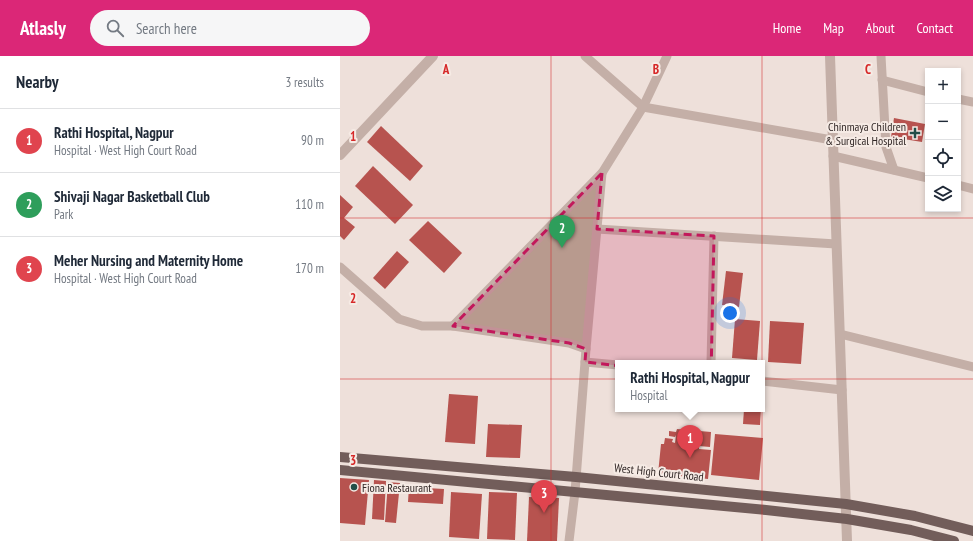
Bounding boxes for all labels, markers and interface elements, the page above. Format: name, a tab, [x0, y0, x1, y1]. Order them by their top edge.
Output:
search box	[90, 10, 370, 46]
text: Atlasly	[20, 16, 66, 40]
icon: search	[104, 17, 126, 39]
text: Search here	[136, 19, 197, 38]
text: Home	[773, 19, 801, 37]
text: Map	[823, 19, 844, 37]
text: About	[866, 19, 895, 37]
text: Contact	[917, 19, 953, 37]
text: A	[442, 61, 450, 78]
text: B	[653, 61, 659, 78]
text: C	[865, 61, 871, 78]
map controls	[925, 68, 961, 212]
button: +	[925, 68, 961, 104]
text: Nearby	[16, 71, 59, 93]
text: 3 results	[285, 74, 324, 91]
button: −	[925, 104, 961, 140]
place label: Chinmaya Children & Surgical Hospital	[825, 119, 906, 148]
text: Rathi Hospital, Nagpur	[54, 123, 174, 142]
marker: Chinmaya Children & Surgical Hospital	[909, 127, 921, 139]
text: 1	[350, 128, 356, 145]
text: 1	[26, 132, 32, 149]
text: 90 m	[301, 132, 324, 149]
button: locate	[925, 140, 961, 176]
text: Hospital · West High Court Road	[54, 142, 197, 159]
button: layers	[925, 176, 961, 212]
text: Shivaji Nagar Basketball Club	[54, 187, 210, 206]
text: 2	[26, 196, 32, 213]
text: 110 m	[295, 196, 324, 213]
text: Park	[54, 206, 73, 223]
pin: 2	[549, 215, 575, 248]
text: Meher Nursing and Maternity Home	[54, 251, 243, 270]
text: 3	[26, 260, 32, 277]
text: 170 m	[295, 260, 324, 277]
text: Hospital · West High Court Road	[54, 270, 197, 287]
text: 2	[350, 290, 356, 307]
your location	[720, 303, 740, 323]
popup	[615, 360, 765, 412]
text: Rathi Hospital, Nagpur	[630, 368, 750, 387]
text: Hospital	[630, 387, 667, 404]
pin: 1	[677, 425, 703, 458]
text: 3	[350, 452, 356, 469]
street label: West High Court Road	[613, 460, 705, 484]
place label: Fiona Restaurant	[362, 480, 432, 495]
pin: 3	[531, 480, 557, 513]
marker: Fiona Restaurant	[349, 482, 359, 492]

